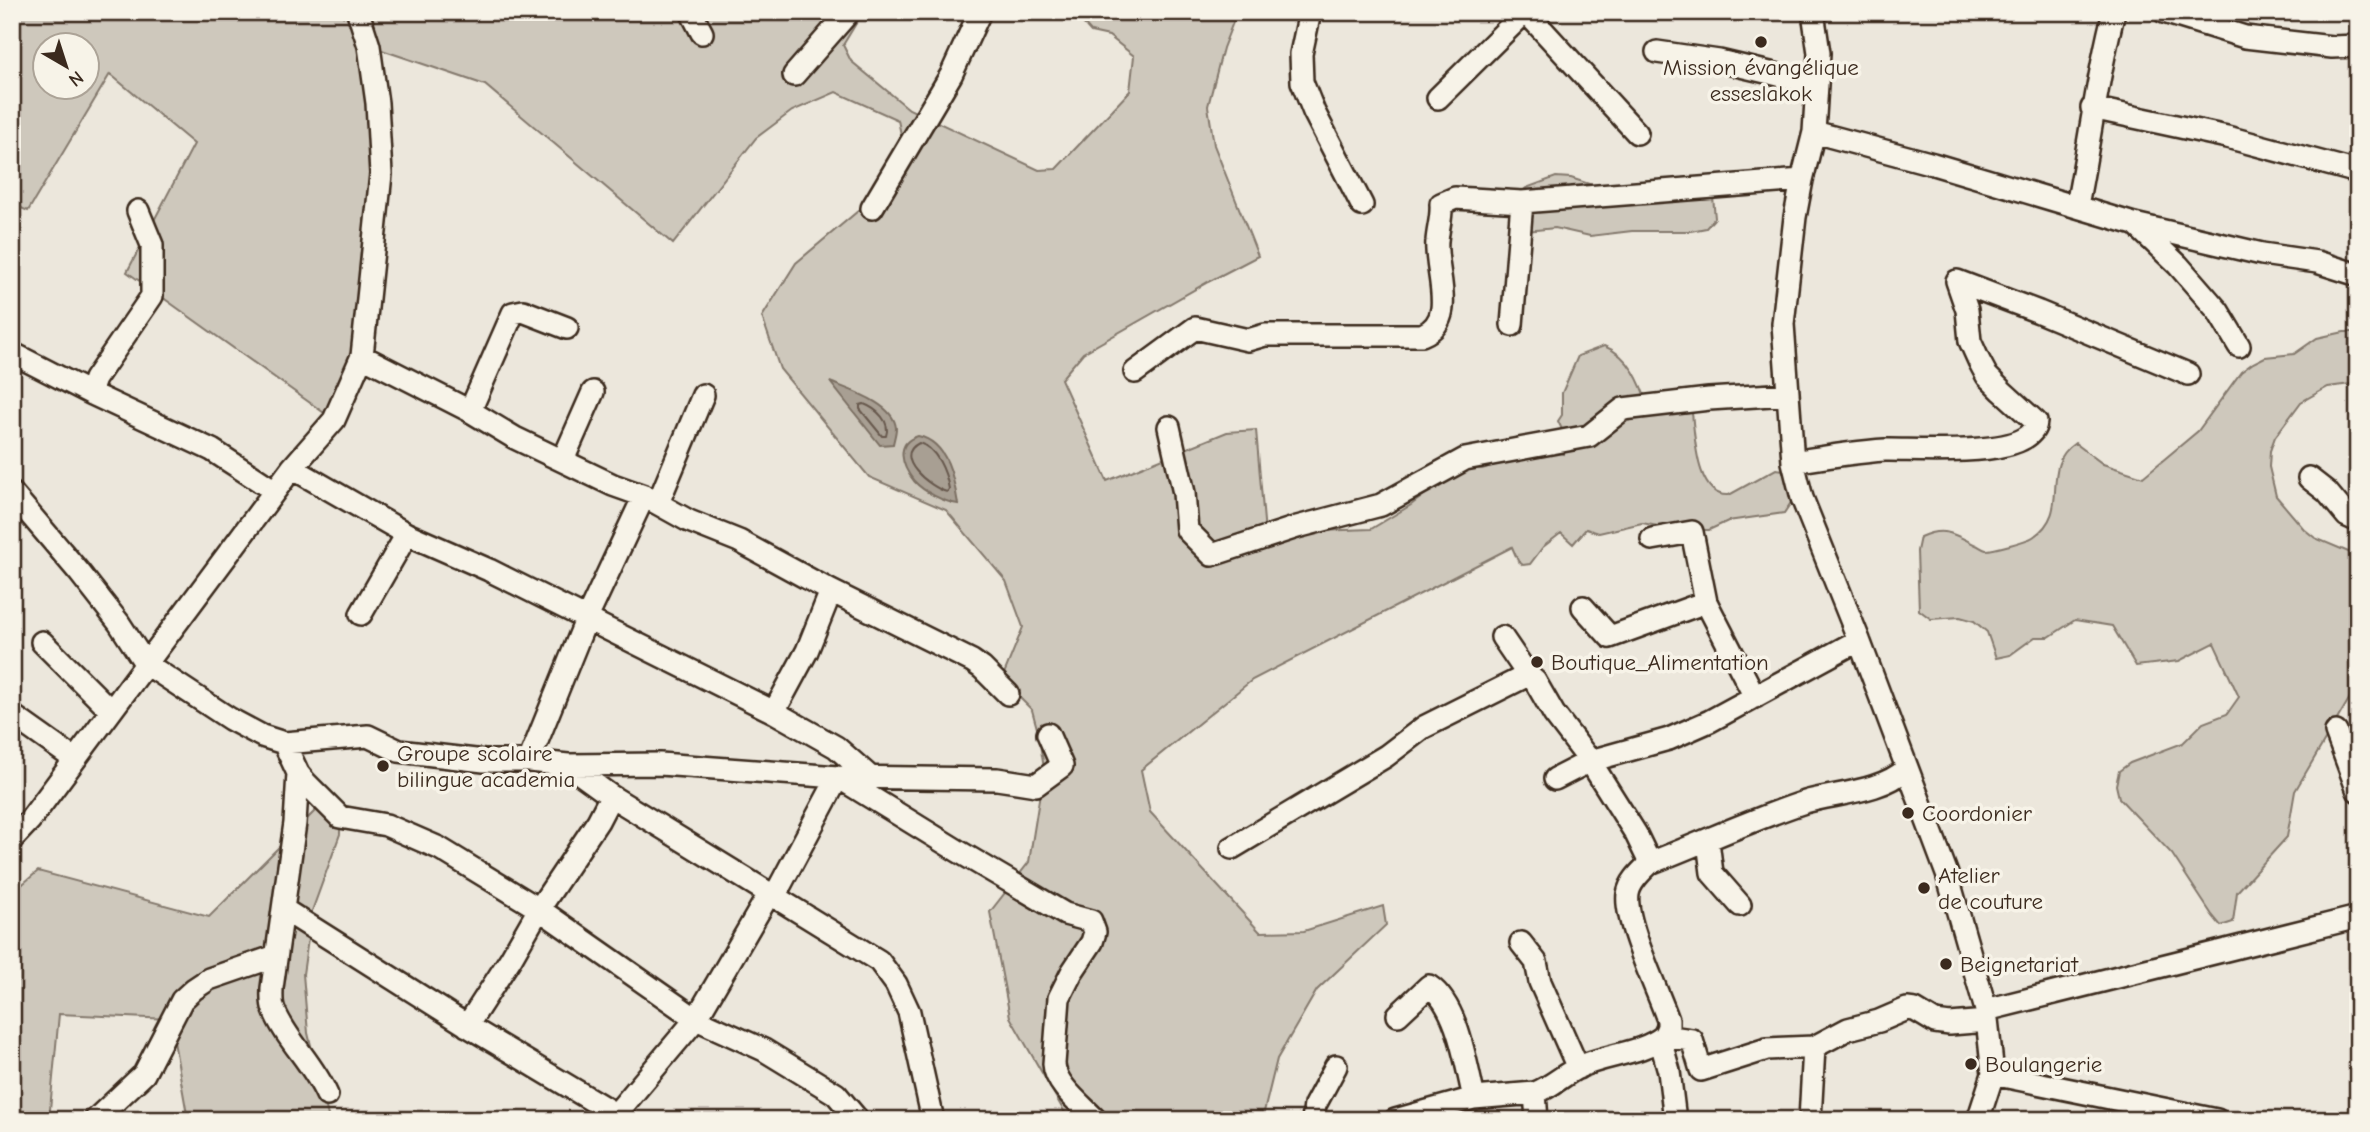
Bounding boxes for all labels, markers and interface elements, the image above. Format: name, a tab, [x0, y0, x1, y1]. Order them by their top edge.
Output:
north arrow	[32, 32, 102, 102]
marker: Mission évangélique esseslakok	[1753, 34, 1769, 50]
place label: Mission évangélique esseslakok	[1663, 54, 1859, 107]
text: N	[64, 66, 88, 91]
place label: Boutique_Alimentation	[1551, 649, 1769, 676]
marker: Boutique_Alimentation	[1529, 654, 1545, 670]
place label: Groupe scolaire bilingue academia	[397, 740, 575, 793]
marker: Groupe scolaire bilingue academia	[375, 758, 391, 774]
place label: Coordonier	[1922, 800, 2033, 827]
marker: Coordonier	[1900, 805, 1916, 821]
place label: Atelier de couture	[1938, 862, 2043, 915]
marker: Atelier de couture	[1916, 880, 1932, 896]
place label: Beignetariat	[1960, 951, 2079, 978]
marker: Beignetariat	[1938, 956, 1954, 972]
place label: Boulangerie	[1985, 1051, 2102, 1078]
marker: Boulangerie	[1963, 1056, 1979, 1072]

